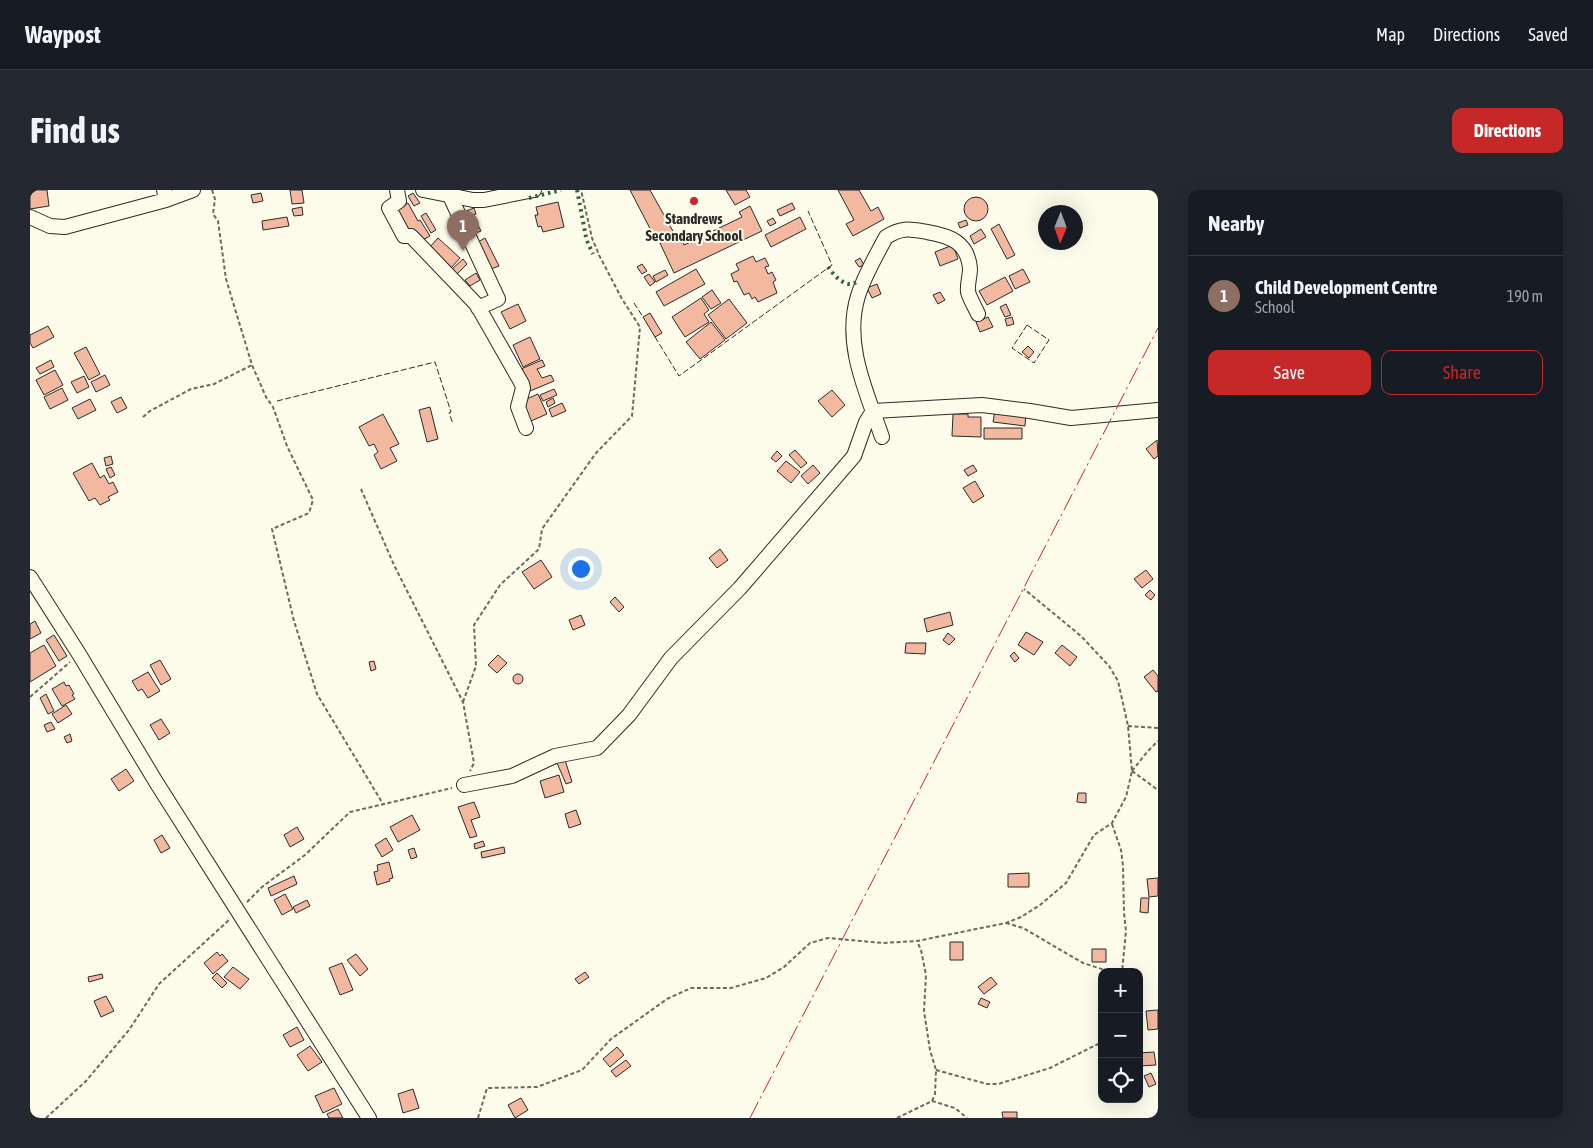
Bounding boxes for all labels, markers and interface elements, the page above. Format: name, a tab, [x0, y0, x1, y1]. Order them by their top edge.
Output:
text: Waypost	[25, 21, 101, 48]
text: Map	[1376, 24, 1405, 45]
text: Directions	[1433, 24, 1500, 45]
text: Saved	[1528, 24, 1568, 45]
button: Directions	[1452, 108, 1563, 153]
text: Find us	[30, 110, 120, 150]
marker: Standrews Secondary School	[688, 195, 700, 207]
north arrow	[1038, 205, 1083, 250]
pin: 1	[447, 210, 479, 251]
place label: Standrews Secondary School	[646, 210, 743, 244]
text: Nearby	[1208, 211, 1264, 235]
text: Child Development Centre	[1255, 276, 1437, 298]
text: 1	[1220, 287, 1228, 305]
text: 190 m	[1507, 287, 1543, 305]
text: School	[1255, 298, 1295, 316]
button: Save	[1208, 350, 1371, 395]
button: Share	[1381, 350, 1543, 395]
your location	[568, 556, 594, 582]
map controls	[1098, 968, 1143, 1103]
button: +	[1098, 968, 1143, 1013]
button: −	[1098, 1013, 1143, 1058]
button: locate	[1098, 1058, 1143, 1103]

